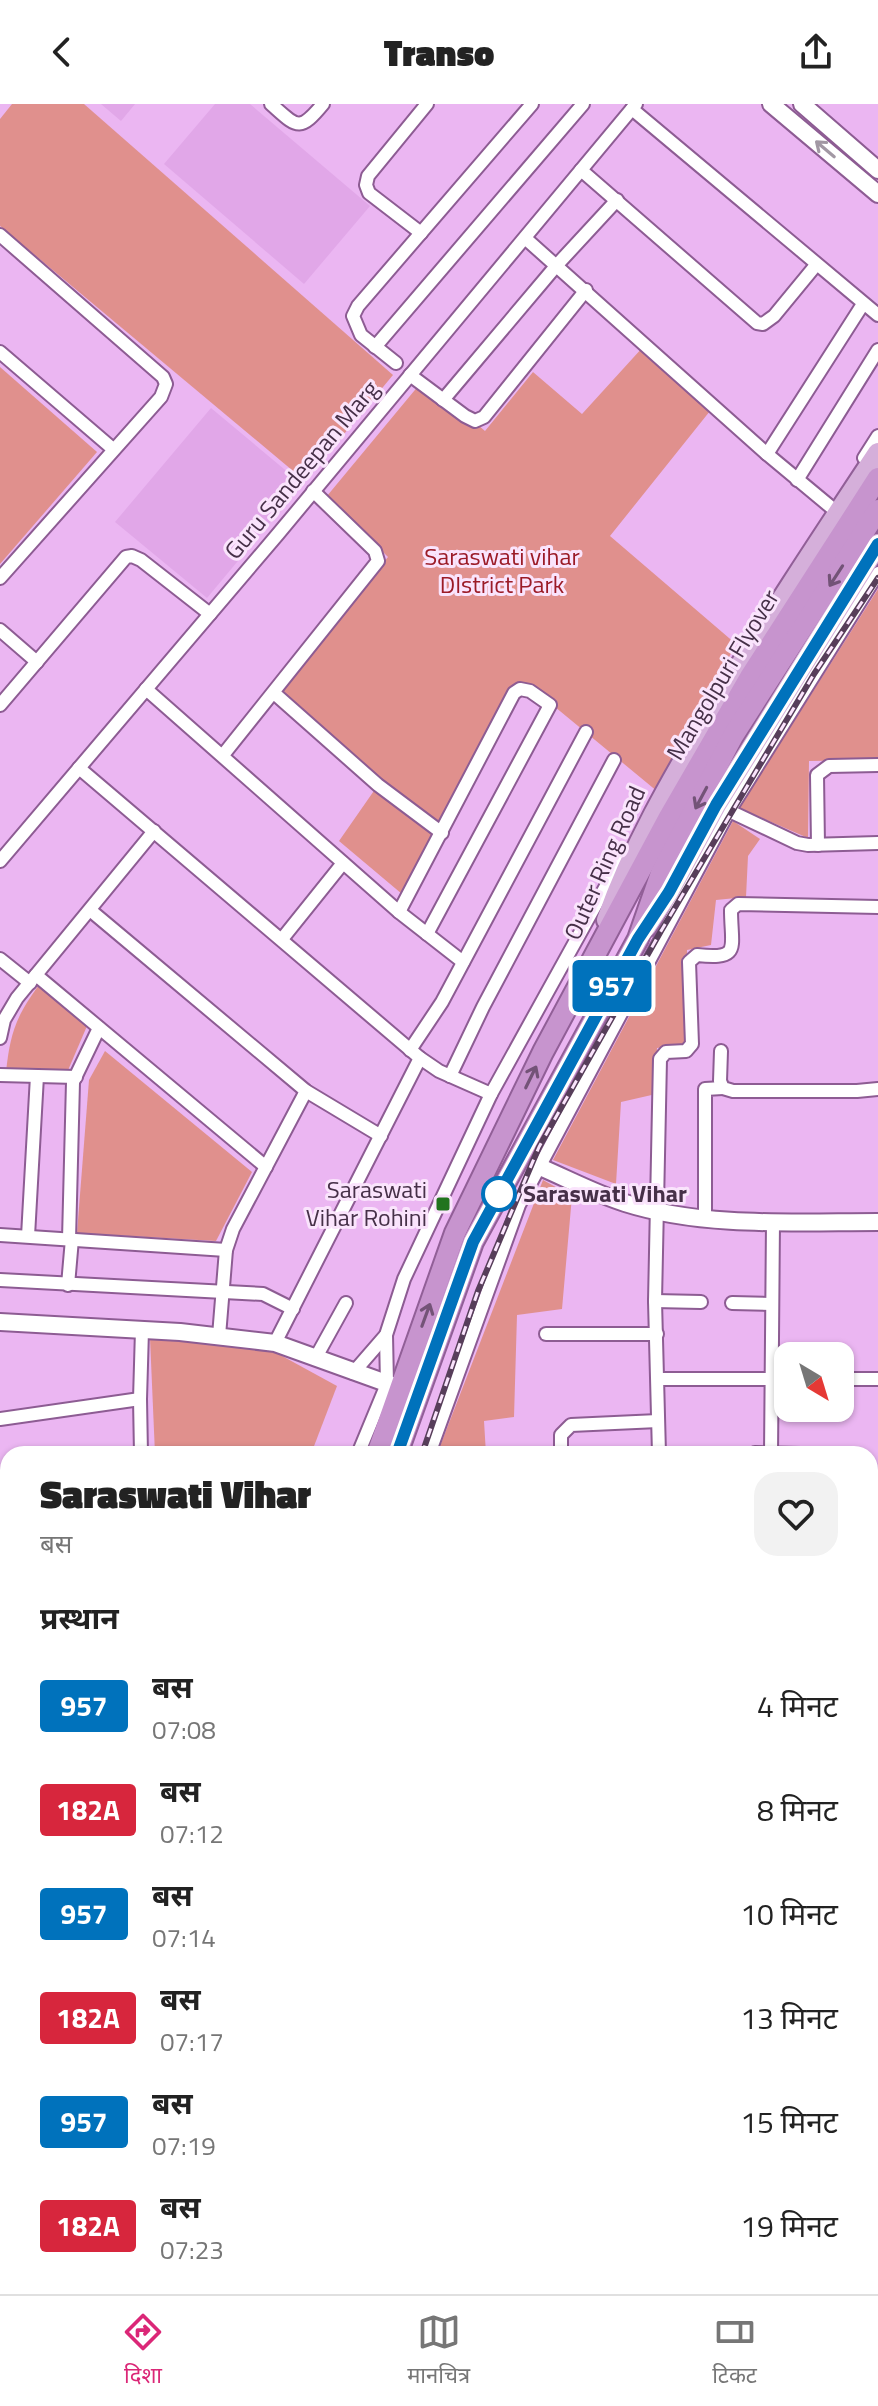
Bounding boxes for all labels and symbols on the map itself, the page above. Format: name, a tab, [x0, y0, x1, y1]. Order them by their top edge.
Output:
one-way arrow	[815, 140, 835, 158]
street label: Guru Sandeepan Marg	[215, 372, 387, 567]
park label: Saraswati vihar DIstrict Park	[424, 538, 580, 602]
one-way arrow	[827, 564, 843, 587]
street label: Mangolpuri Flyover	[657, 582, 787, 767]
street label: Outer Ring Road	[554, 780, 654, 945]
one-way arrow	[692, 785, 708, 809]
line badge: 957	[566, 960, 658, 1012]
one-way arrow	[524, 1066, 539, 1090]
place label: Saraswati Vihar Rohini	[306, 1171, 427, 1235]
place label: Saraswati Vihar	[523, 1175, 687, 1211]
marker: Saraswati Vihar	[482, 1177, 516, 1211]
marker: Saraswati Vihar Rohini	[434, 1195, 452, 1213]
one-way arrow	[420, 1303, 435, 1328]
north arrow	[774, 1342, 854, 1422]

